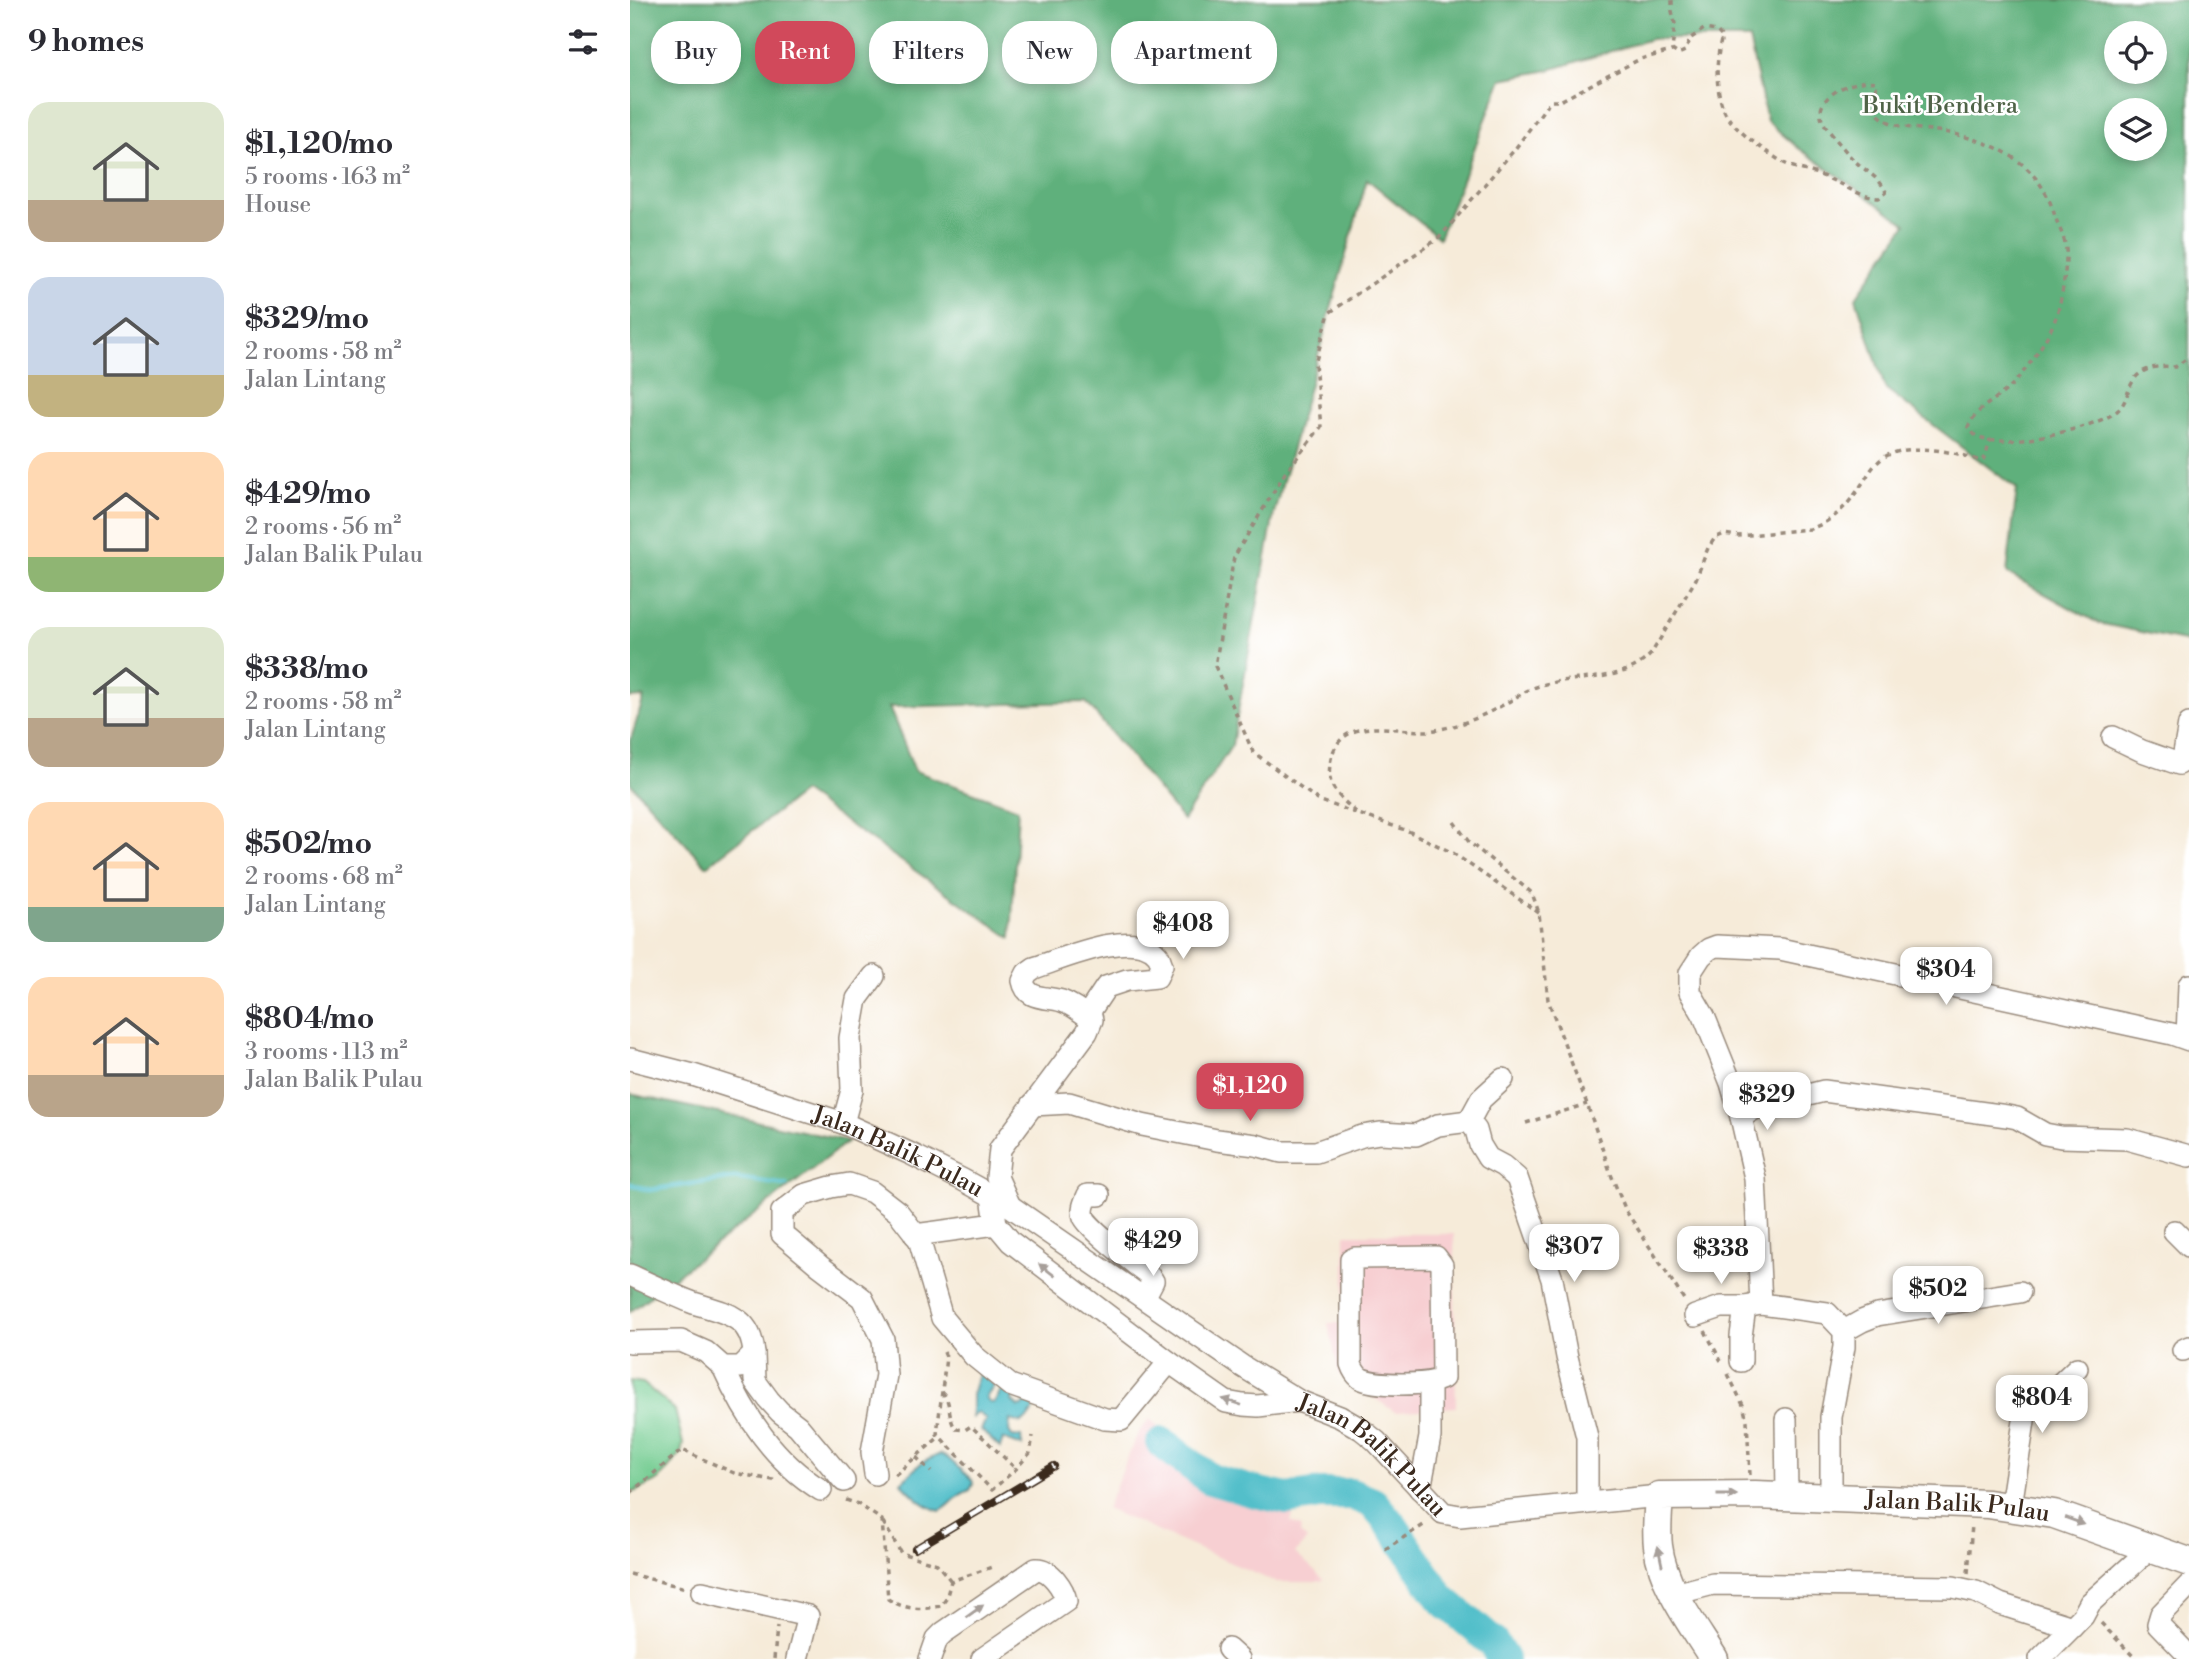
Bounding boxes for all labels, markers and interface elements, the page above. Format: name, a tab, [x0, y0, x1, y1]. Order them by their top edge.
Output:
chip: Buy	[651, 21, 741, 84]
chip: Rent	[755, 21, 855, 84]
chip: Filters	[869, 21, 988, 84]
chip: New	[1002, 21, 1097, 84]
chip: Apartment	[1111, 21, 1277, 84]
map controls	[2104, 21, 2167, 161]
button: locate	[2104, 21, 2167, 84]
text: 9 homes	[28, 23, 144, 61]
icon: filters	[564, 23, 602, 61]
park label: Bukit Bendera	[1861, 91, 2019, 121]
button: layers	[2104, 98, 2167, 161]
text: $1,120/mo	[245, 125, 393, 163]
icon: home	[84, 130, 168, 214]
text: 5 rooms · 163 m²	[245, 163, 410, 191]
text: House	[245, 191, 311, 219]
text: $329/mo	[245, 300, 369, 338]
icon: home	[84, 305, 168, 389]
text: 2 rooms · 58 m²	[245, 338, 402, 366]
text: Jalan Lintang	[245, 366, 386, 394]
text: $429/mo	[245, 475, 371, 513]
icon: home	[84, 480, 168, 564]
text: 2 rooms · 56 m²	[245, 513, 401, 541]
text: Jalan Balik Pulau	[245, 541, 423, 569]
text: $338/mo	[245, 650, 369, 688]
icon: home	[84, 655, 168, 739]
text: 2 rooms · 58 m²	[245, 688, 402, 716]
text: Jalan Lintang	[245, 716, 386, 744]
text: $502/mo	[245, 825, 372, 863]
icon: home	[84, 830, 168, 914]
text: 2 rooms · 68 m²	[245, 863, 403, 891]
text: Jalan Lintang	[245, 891, 386, 919]
pin: $408	[1142, 902, 1224, 961]
text: $408	[1153, 910, 1213, 938]
pin: $304	[1905, 948, 1987, 1007]
text: $304	[1916, 956, 1976, 984]
text: $804/mo	[245, 1000, 375, 1038]
icon: home	[84, 1005, 168, 1089]
text: 3 rooms · 113 m²	[245, 1038, 408, 1066]
pin: $1,120	[1193, 1064, 1307, 1123]
text: Jalan Balik Pulau	[245, 1066, 423, 1094]
text: $1,120	[1213, 1072, 1287, 1100]
pin: $329	[1726, 1072, 1808, 1132]
text: $329	[1739, 1081, 1795, 1109]
street label: Jalan Balik Pulau	[807, 1100, 989, 1205]
pin: $429	[1112, 1218, 1194, 1278]
pin: $307	[1533, 1224, 1615, 1284]
pin: $338	[1680, 1226, 1762, 1286]
text: $429	[1124, 1227, 1182, 1255]
text: $307	[1545, 1233, 1603, 1261]
text: $338	[1693, 1235, 1749, 1263]
one-way arrow	[1038, 1263, 1057, 1277]
pin: $502	[1897, 1266, 1979, 1326]
text: $502	[1909, 1275, 1967, 1303]
pin: $804	[2001, 1376, 2083, 1435]
text: $804	[2012, 1384, 2072, 1412]
street label: Jalan Balik Pulau	[1292, 1387, 1453, 1524]
one-way arrow	[1221, 1396, 1242, 1406]
street label: Jalan Balik Pulau	[1863, 1485, 2052, 1529]
one-way arrow	[1716, 1489, 1738, 1501]
one-way arrow	[2064, 1516, 2085, 1527]
one-way arrow	[1655, 1545, 1666, 1567]
one-way arrow	[966, 1604, 984, 1618]

